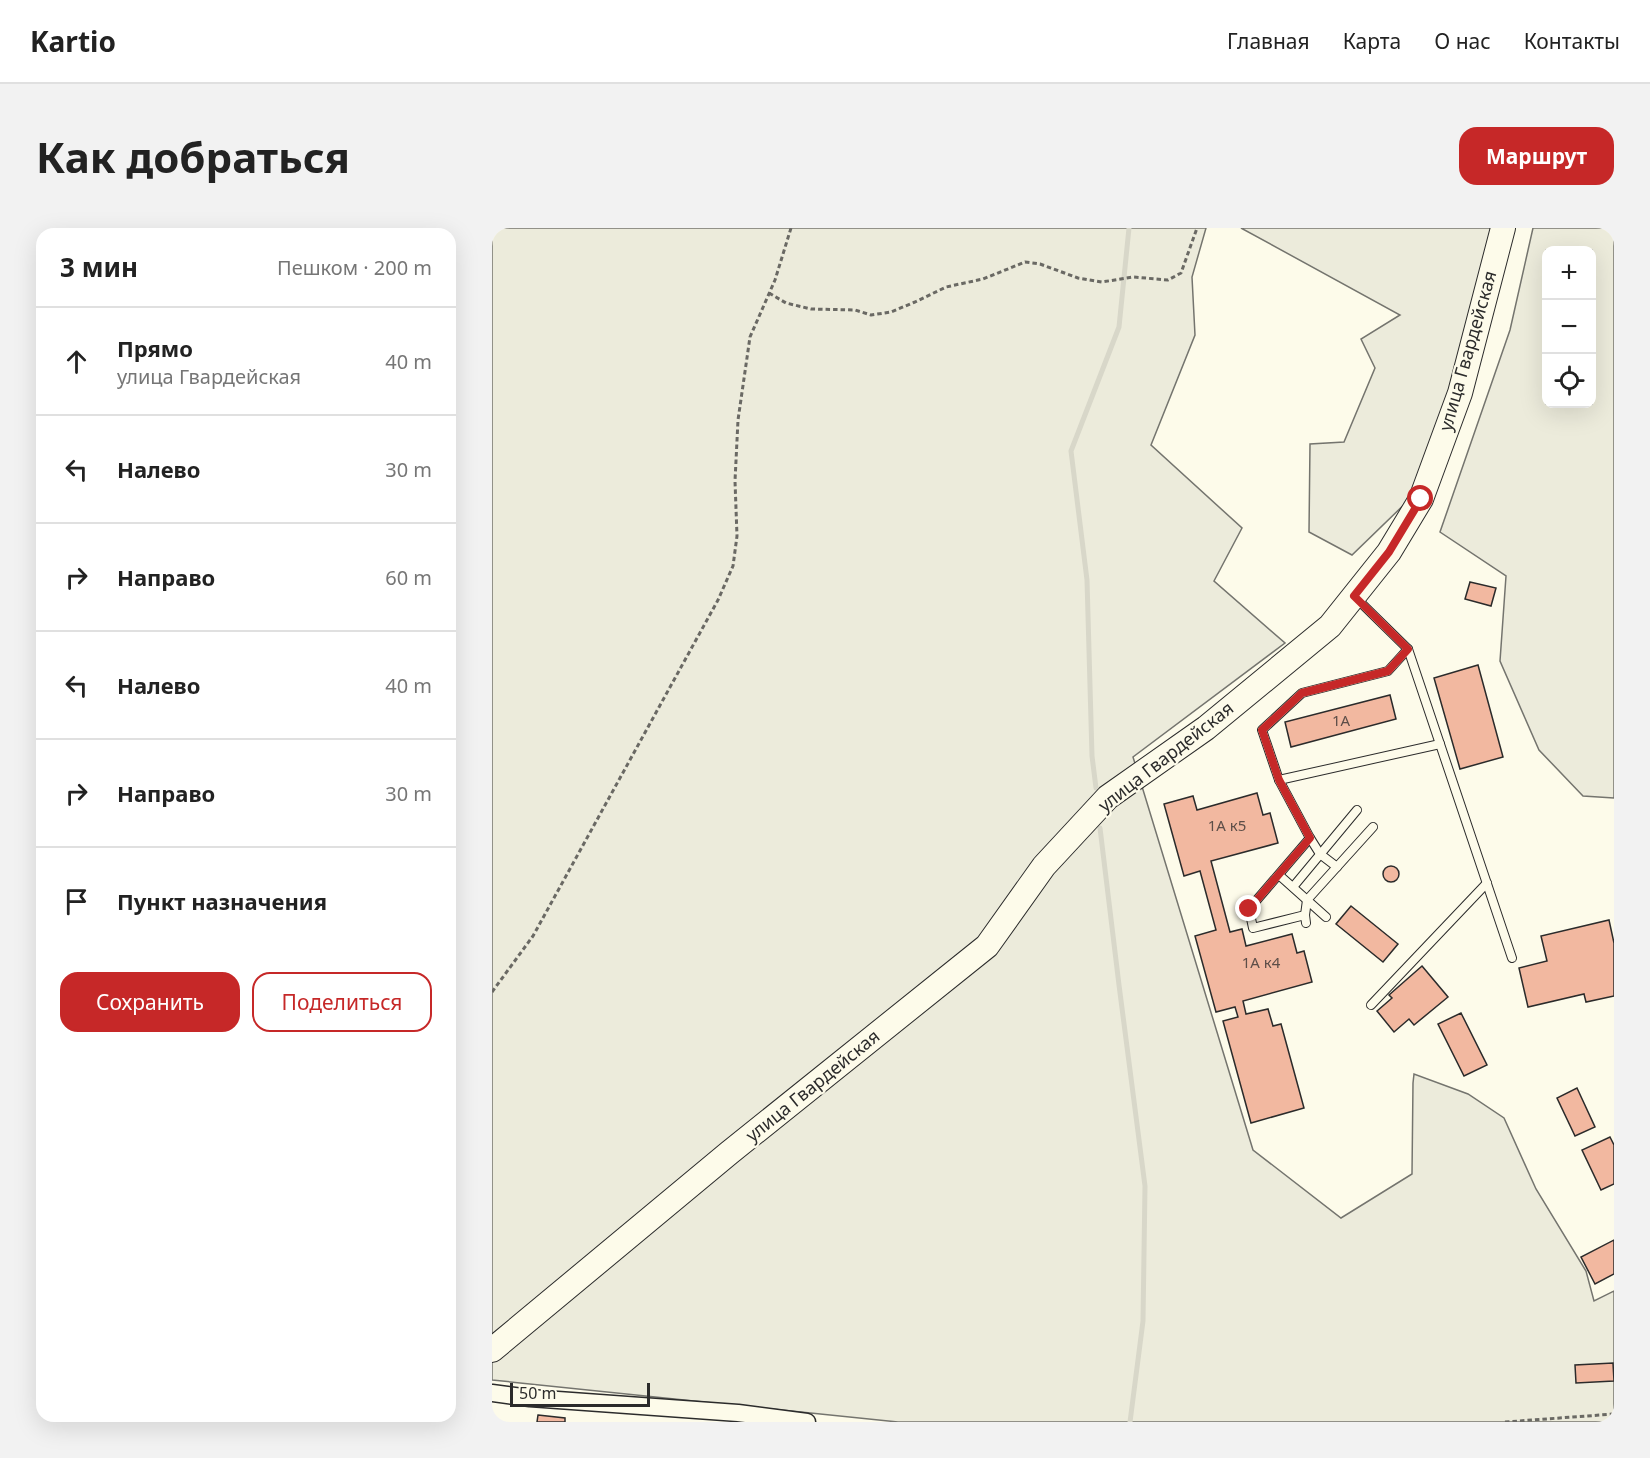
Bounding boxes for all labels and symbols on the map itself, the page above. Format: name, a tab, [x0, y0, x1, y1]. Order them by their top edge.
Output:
street label: улица Гвардейская	[1433, 268, 1501, 434]
route start	[1407, 485, 1433, 511]
street label: улица Гвардейская	[1093, 696, 1238, 817]
house number: 1А	[1332, 710, 1351, 730]
house number: 1А к5	[1208, 815, 1246, 835]
route end	[1235, 895, 1261, 921]
house number: 1А к4	[1242, 952, 1281, 972]
street label: улица Гвардейская	[740, 1024, 884, 1147]
scale bar	[510, 1380, 650, 1408]

